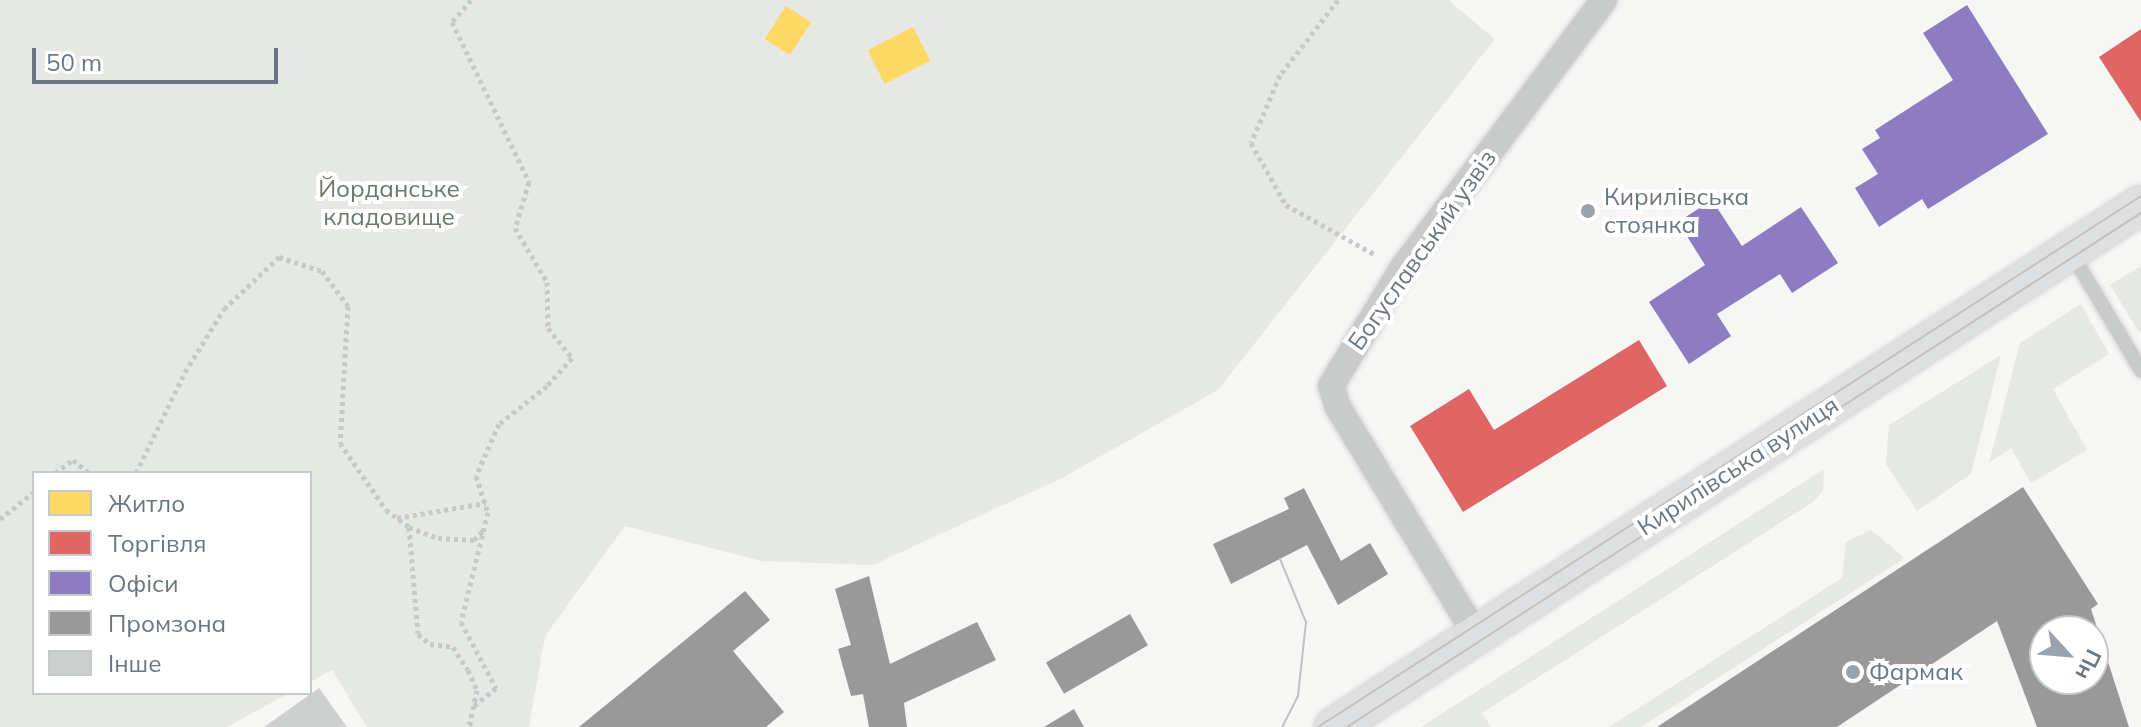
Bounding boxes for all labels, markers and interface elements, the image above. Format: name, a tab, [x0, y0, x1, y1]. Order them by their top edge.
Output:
scale bar	[36, 32, 282, 82]
text: 50 m	[46, 47, 102, 77]
street label: Богуславський узвіз	[1342, 144, 1502, 356]
park label: Йорданське кладовище	[318, 175, 460, 231]
place label: Кирилівська стоянка	[1604, 183, 1749, 239]
marker: Кирилівська стоянка	[1579, 202, 1597, 220]
street label: Кирилівська вулиця	[1632, 390, 1844, 542]
legend	[32, 471, 312, 695]
text: Житло	[108, 488, 185, 518]
text: Торгівля	[108, 528, 207, 558]
text: Офіси	[108, 568, 179, 598]
text: Промзона	[108, 608, 226, 638]
north arrow	[2029, 615, 2109, 695]
text: Пн	[2069, 645, 2108, 685]
text: Інше	[108, 648, 161, 678]
place label: Фармак	[1869, 658, 1963, 686]
marker: Фармак	[1844, 663, 1862, 681]

